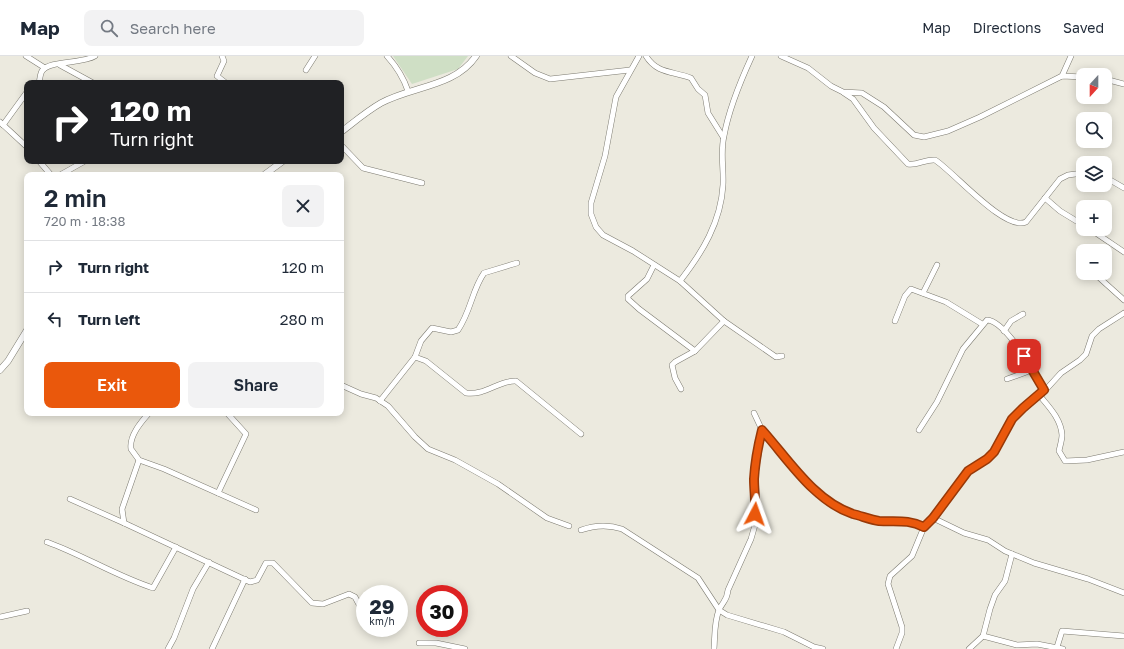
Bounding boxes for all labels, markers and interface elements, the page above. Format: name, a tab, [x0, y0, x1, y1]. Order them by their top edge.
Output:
search box	[84, 10, 364, 46]
text: Map	[20, 16, 60, 39]
icon: search	[98, 17, 120, 39]
text: Search here	[130, 19, 216, 37]
text: Map	[922, 19, 951, 36]
text: Directions	[973, 19, 1041, 36]
text: Saved	[1063, 19, 1104, 36]
north arrow	[1076, 68, 1112, 104]
map controls	[1076, 68, 1112, 280]
text: 120 m	[110, 94, 191, 127]
icon: right	[44, 96, 96, 148]
button: search	[1076, 112, 1112, 148]
text: Turn right	[110, 128, 194, 150]
button: layers	[1076, 156, 1112, 192]
text: 2 min	[44, 183, 106, 212]
button: close	[282, 185, 324, 227]
button: +	[1076, 200, 1112, 236]
text: 720 m · 18:38	[44, 213, 125, 229]
button: −	[1076, 244, 1112, 280]
icon: right	[44, 256, 66, 278]
text: Turn right	[78, 258, 149, 276]
text: 120 m	[282, 258, 324, 276]
icon: left	[44, 308, 66, 330]
text: Turn left	[78, 310, 140, 328]
text: 280 m	[280, 310, 324, 328]
pin	[1007, 339, 1041, 373]
icon: arrive	[1013, 345, 1035, 367]
button: Exit	[44, 362, 180, 408]
button: Share	[188, 362, 324, 408]
position arrow	[734, 493, 776, 535]
speed limit sign: 30	[416, 585, 468, 637]
text: 29	[370, 594, 394, 618]
text: km/h	[369, 615, 395, 627]

